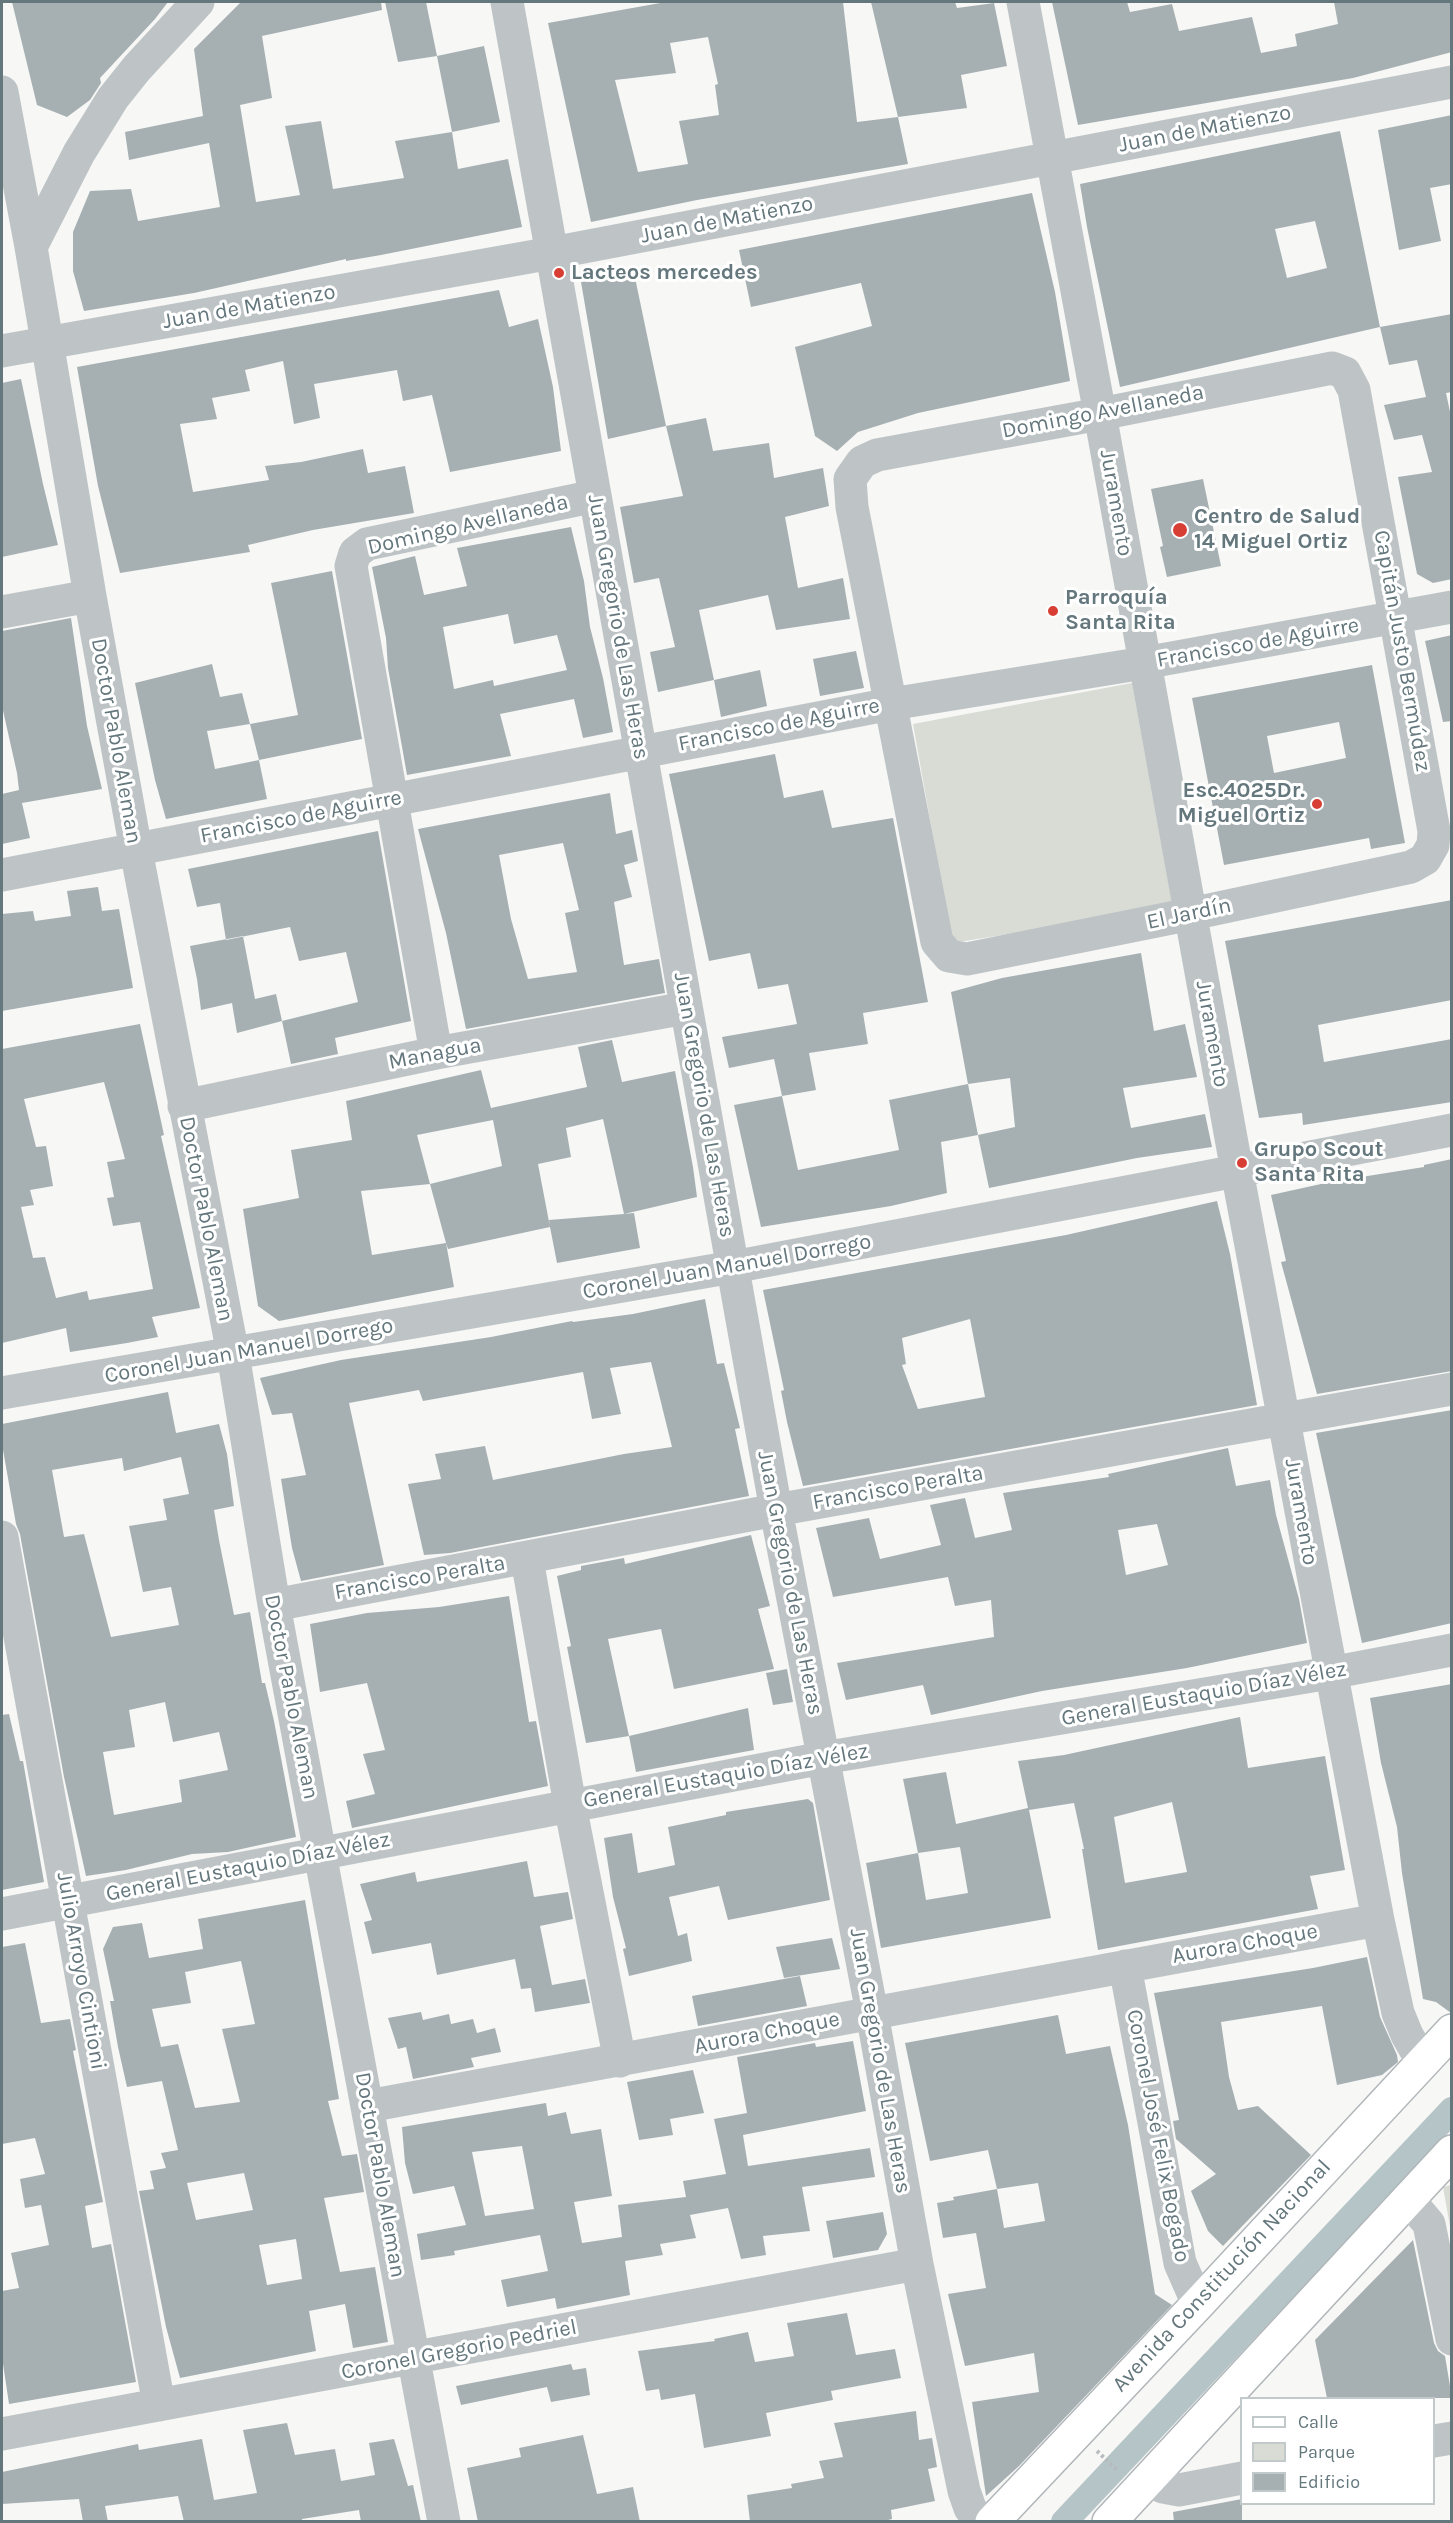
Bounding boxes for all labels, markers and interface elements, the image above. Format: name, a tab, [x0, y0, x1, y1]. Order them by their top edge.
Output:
street label: Juan de Matienzo	[1117, 99, 1293, 159]
street label: Juan de Matienzo	[639, 190, 815, 250]
place label: Lacteos mercedes	[571, 260, 758, 286]
marker: Lacteos mercedes	[552, 266, 566, 280]
street label: Juan de Matienzo	[161, 279, 337, 335]
street label: Domingo Avellaneda	[1000, 379, 1206, 445]
street label: Juramento	[1094, 448, 1138, 558]
street label: Domingo Avellaneda	[365, 489, 571, 561]
street label: Juan Gregorio de Las Heras	[582, 492, 654, 762]
place label: Centro de Salud 14 Miguel Ortiz	[1194, 504, 1360, 556]
marker: Centro de Salud 14 Miguel Ortiz	[1171, 521, 1189, 539]
street label: Capitán Justo Bermúdez	[1368, 528, 1436, 774]
place label: Parroquía Santa Rita	[1065, 585, 1176, 636]
marker: Parroquía Santa Rita	[1046, 604, 1060, 618]
street label: Francisco de Aguirre	[1155, 612, 1361, 674]
street label: Doctor Pablo Aleman	[85, 636, 147, 846]
street label: Francisco de Aguirre	[676, 693, 882, 757]
place label: Esc.4025Dr. Miguel Ortiz	[1178, 778, 1305, 830]
street label: Francisco de Aguirre	[198, 785, 404, 849]
marker: Esc.4025Dr. Miguel Ortiz	[1310, 797, 1324, 811]
street label: El Jardín	[1144, 892, 1234, 936]
street label: Juan Gregorio de Las Heras	[668, 970, 740, 1240]
street label: Juramento	[1190, 979, 1234, 1089]
street label: Managua	[386, 1032, 484, 1076]
street label: Doctor Pablo Aleman	[173, 1114, 239, 1324]
place label: Grupo Scout Santa Rita	[1254, 1137, 1383, 1188]
marker: Grupo Scout Santa Rita	[1235, 1156, 1249, 1170]
street label: Coronel Juan Manuel Dorrego	[581, 1229, 873, 1305]
street label: Coronel Juan Manuel Dorrego	[103, 1313, 395, 1389]
street label: Juan Gregorio de Las Heras	[751, 1449, 829, 1717]
street label: Juramento	[1279, 1457, 1323, 1567]
street label: Francisco Peralta	[811, 1460, 985, 1516]
street label: Francisco Peralta	[333, 1550, 507, 1606]
street label: Doctor Pablo Aleman	[258, 1592, 324, 1802]
street label: General Eustaquio Díaz Vélez	[1059, 1656, 1349, 1732]
street label: General Eustaquio Díaz Vélez	[581, 1738, 871, 1814]
street label: General Eustaquio Díaz Vélez	[104, 1826, 392, 1908]
street label: Julio Arroyo Cintioni	[51, 1870, 111, 2072]
street label: Aurora Choque	[1170, 1918, 1320, 1970]
street label: Juan Gregorio de Las Heras	[844, 1926, 916, 2196]
street label: Aurora Choque	[692, 2006, 842, 2060]
street label: Coronel José Felix Bogado	[1121, 2007, 1195, 2265]
street label: Doctor Pablo Aleman	[349, 2070, 411, 2280]
street label: Avenida Constitución Nacional	[1107, 2154, 1337, 2398]
street label: Coronel Gregorio Pedriel	[339, 2314, 579, 2386]
legend	[1240, 2397, 1435, 2505]
text: Calle	[1298, 2411, 1338, 2433]
text: Parque	[1298, 2441, 1355, 2463]
text: Edificio	[1298, 2471, 1360, 2493]

